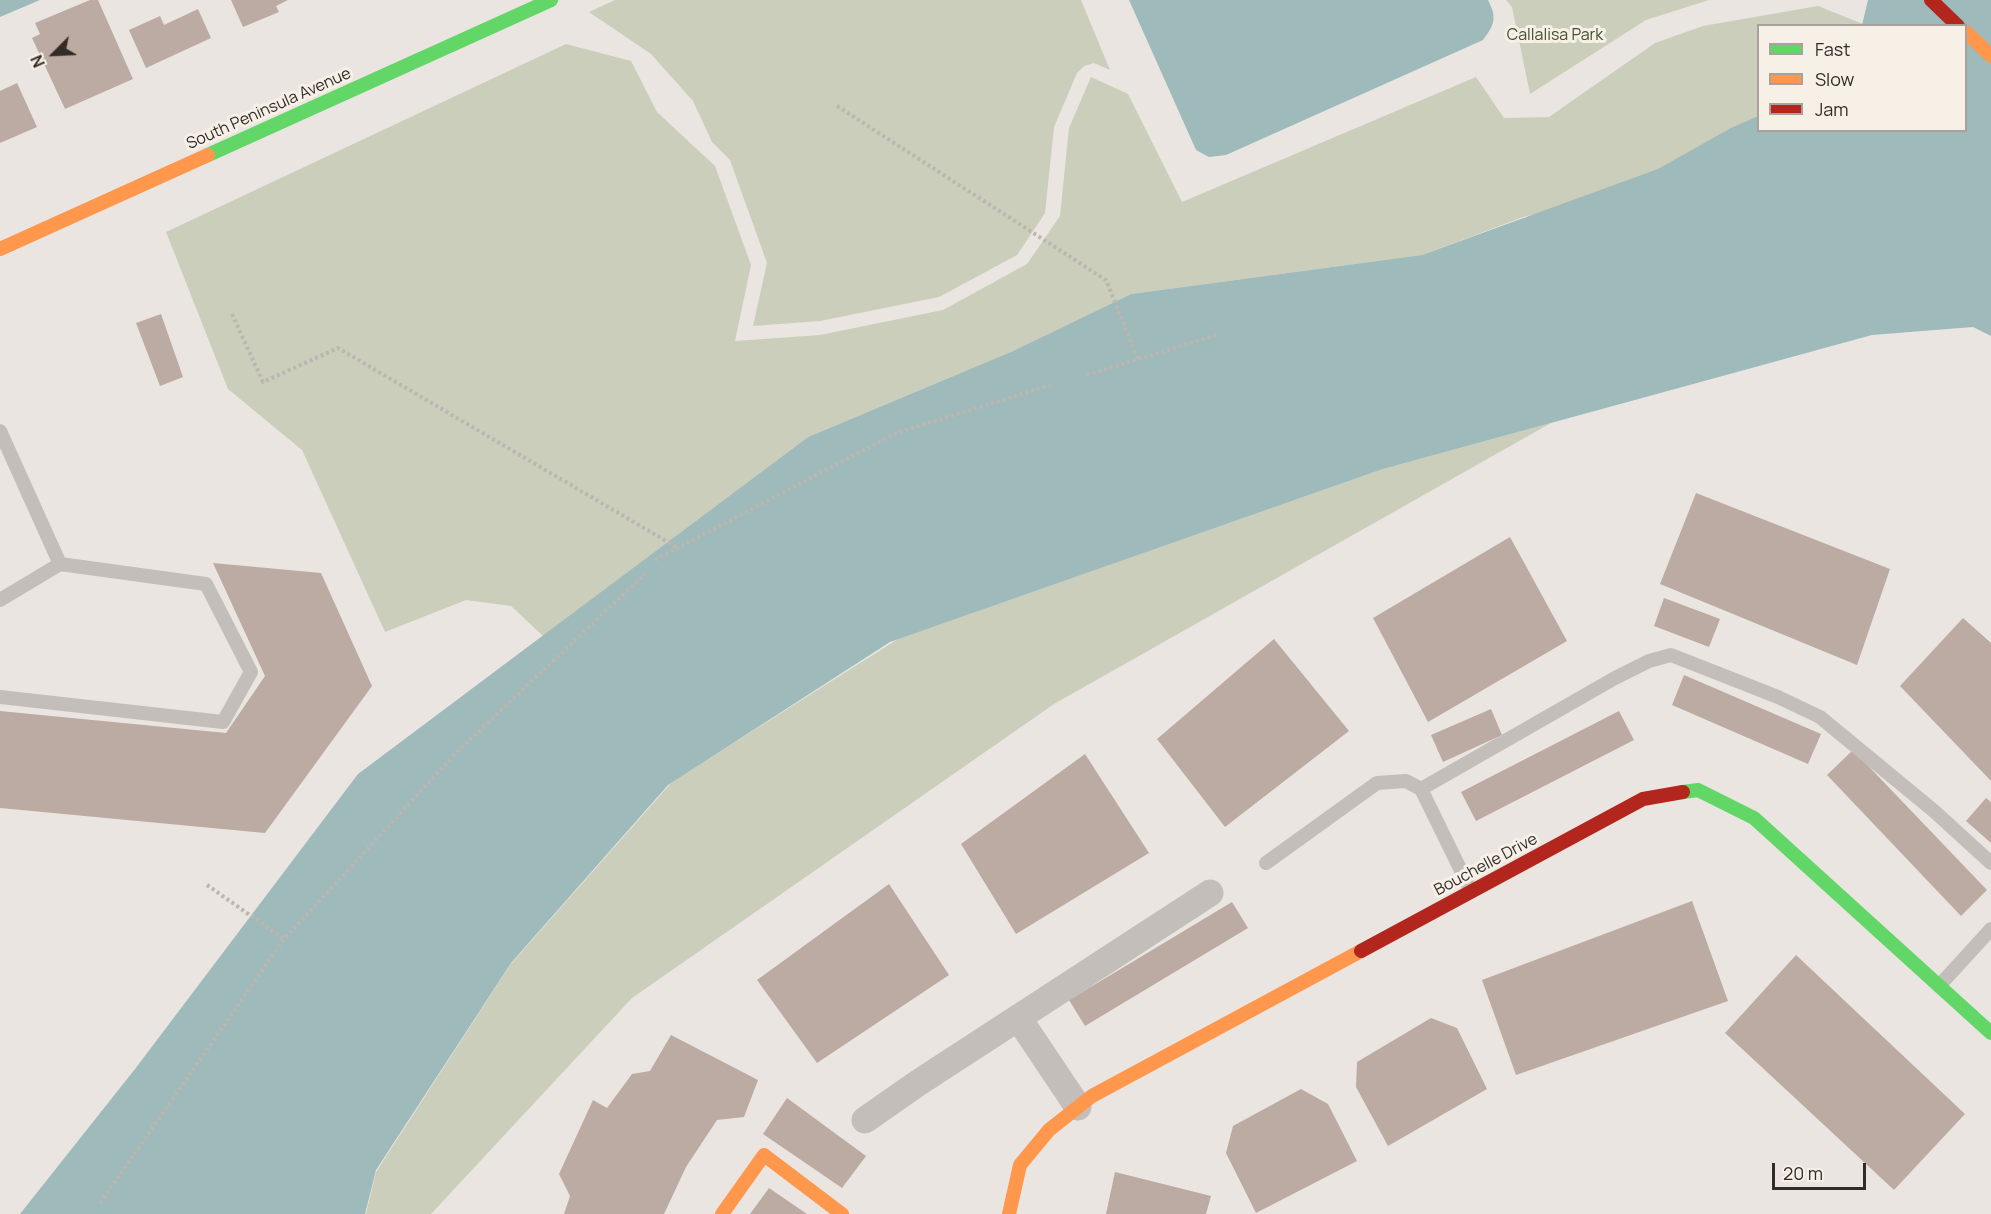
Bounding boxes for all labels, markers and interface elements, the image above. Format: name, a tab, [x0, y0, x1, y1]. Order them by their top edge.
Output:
north arrow	[24, 24, 84, 84]
legend	[1757, 24, 1967, 132]
park label: Callalisa Park	[1507, 26, 1603, 46]
text: Fast	[1815, 37, 1850, 61]
text: N	[25, 52, 50, 71]
street label: South Peninsula Avenue	[184, 64, 354, 154]
text: Slow	[1815, 67, 1854, 91]
text: Jam	[1815, 97, 1849, 121]
street label: Bouchelle Drive	[1431, 830, 1541, 900]
scale bar	[1775, 1151, 1870, 1189]
text: 20 m	[1783, 1161, 1823, 1185]

